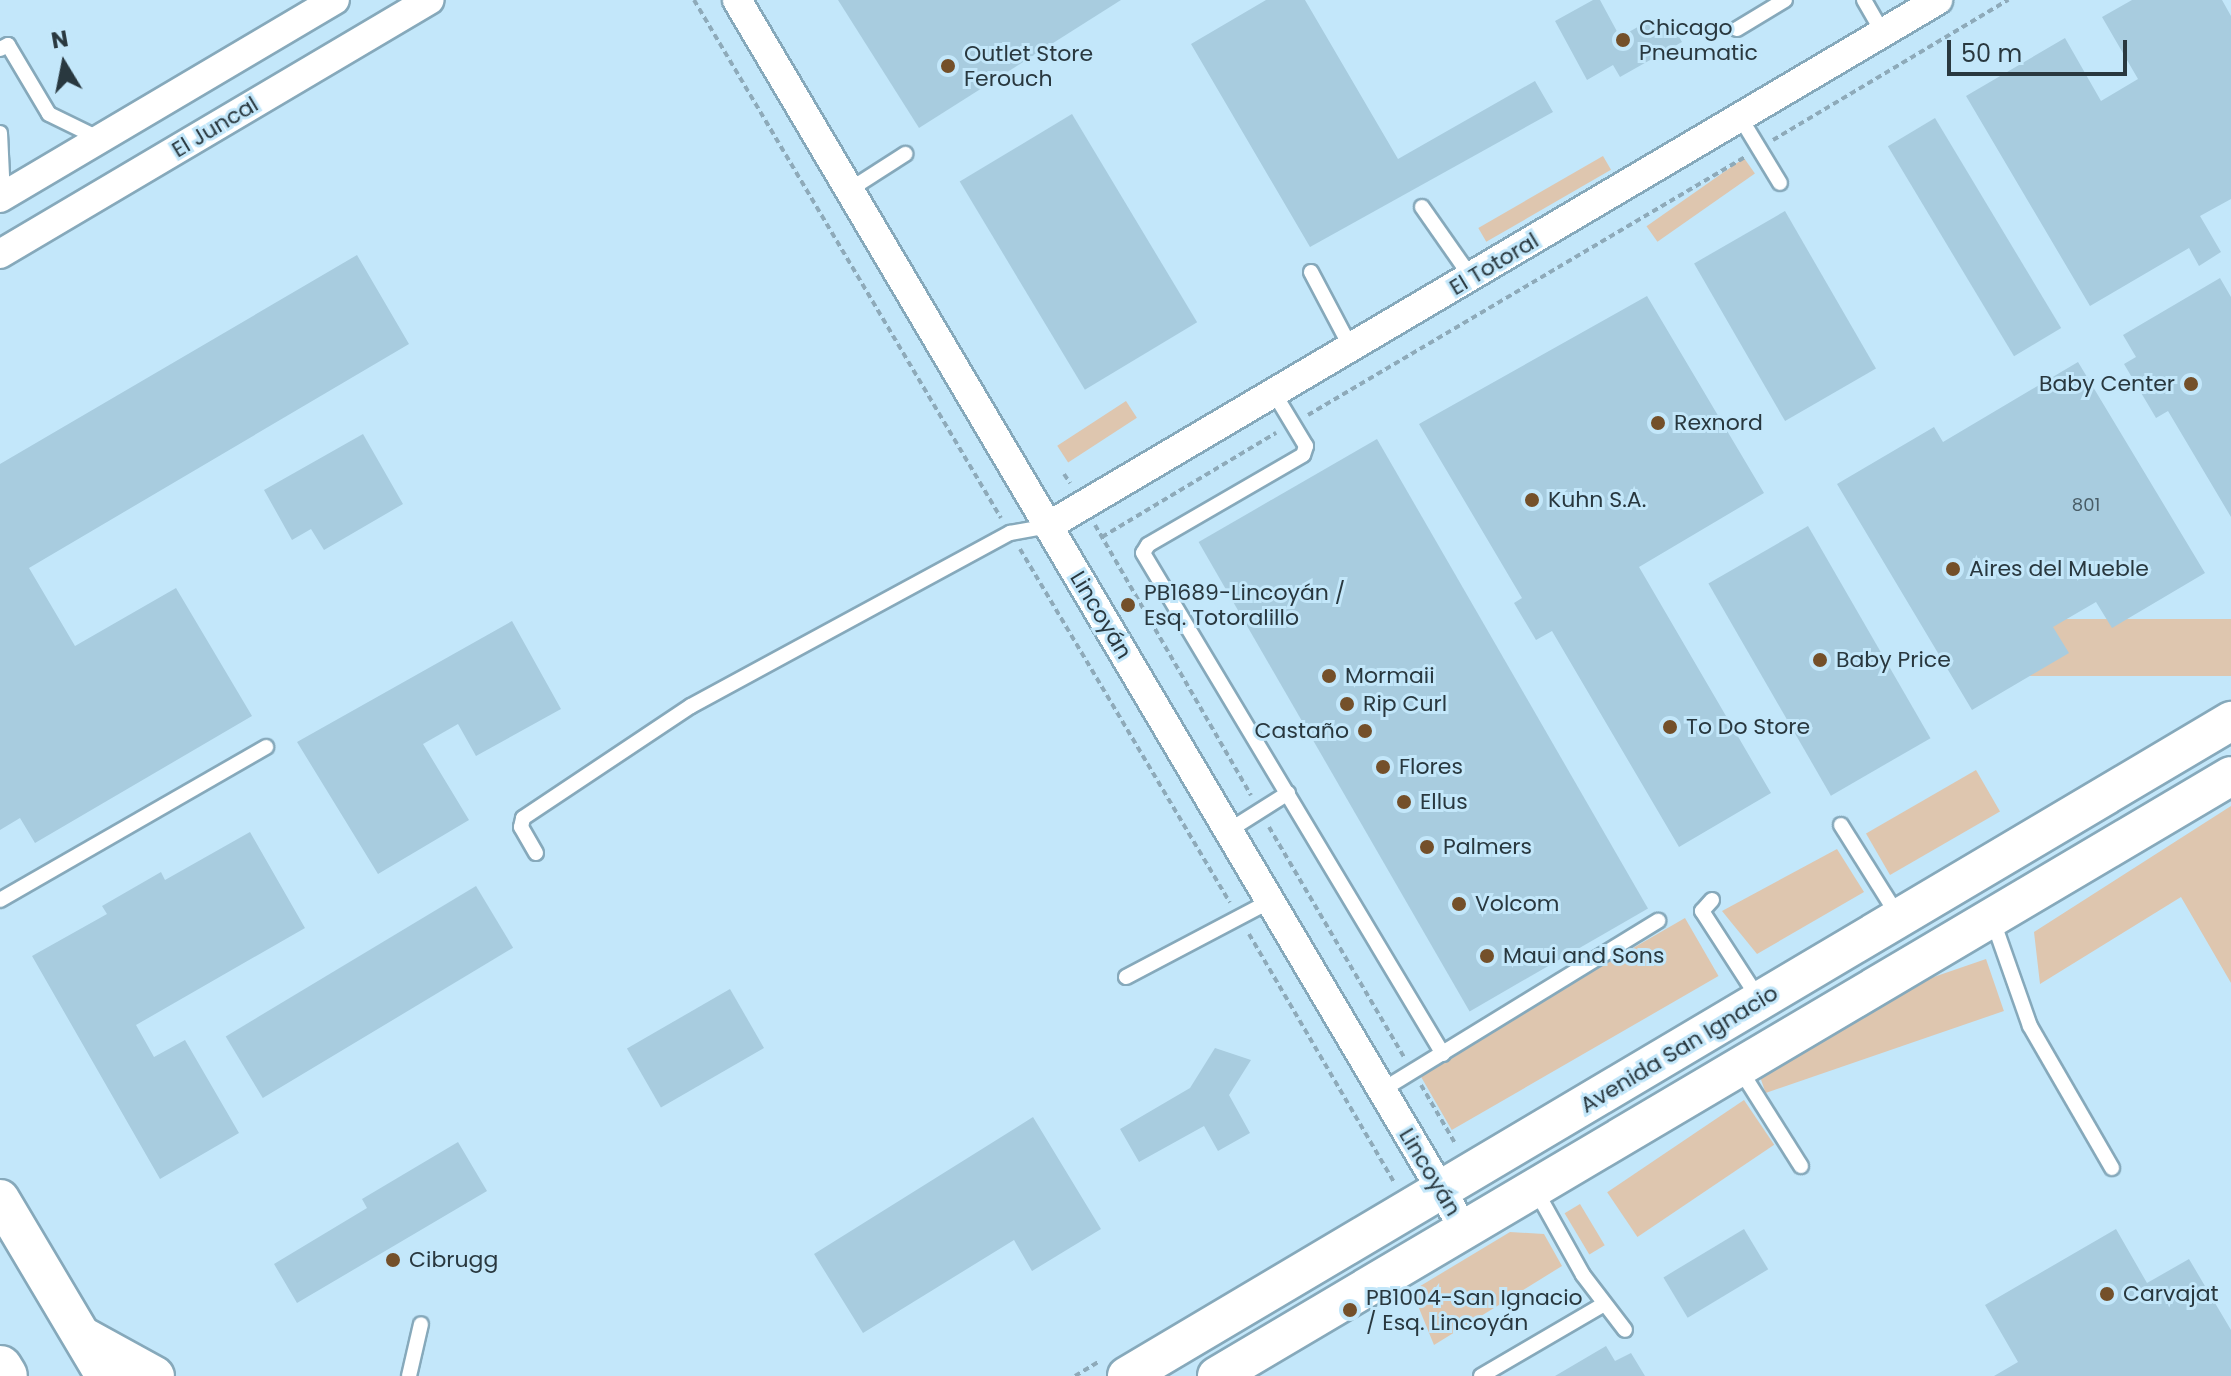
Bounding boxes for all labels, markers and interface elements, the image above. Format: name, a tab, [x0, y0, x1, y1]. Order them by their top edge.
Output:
place label: Chicago Pneumatic	[1639, 14, 1758, 66]
text: N	[49, 23, 71, 57]
north arrow	[24, 24, 104, 104]
scale bar	[1951, 24, 2131, 74]
marker: Chicago Pneumatic	[1614, 31, 1632, 49]
text: 50 m	[1961, 37, 2022, 70]
place label: Outlet Store Ferouch	[964, 40, 1093, 92]
marker: Outlet Store Ferouch	[939, 57, 957, 75]
street label: El Juncal	[167, 91, 263, 163]
street label: El Totoral	[1445, 227, 1543, 301]
place label: Baby Center	[2039, 371, 2175, 397]
marker: Baby Center	[2182, 375, 2200, 393]
place label: Rexnord	[1674, 410, 1763, 436]
marker: Rexnord	[1649, 414, 1667, 432]
place label: Kuhn S.A.	[1548, 487, 1646, 513]
marker: Kuhn S.A.	[1523, 491, 1541, 509]
house number: 801	[2072, 494, 2100, 516]
place label: Aires del Mueble	[1969, 556, 2149, 582]
marker: Aires del Mueble	[1944, 560, 1962, 578]
street label: Lincoyán	[1065, 566, 1137, 664]
place label: PB1689-Lincoyán / Esq. Totoralillo	[1144, 579, 1345, 630]
marker: PB1689-Lincoyán / Esq. Totoralillo	[1119, 596, 1137, 614]
place label: Baby Price	[1836, 647, 1951, 673]
marker: Baby Price	[1811, 651, 1829, 669]
place label: Mormaii	[1345, 663, 1435, 689]
marker: Mormaii	[1320, 667, 1338, 685]
place label: Rip Curl	[1363, 691, 1447, 717]
marker: Rip Curl	[1338, 695, 1356, 713]
place label: To Do Store	[1686, 714, 1810, 740]
place label: Castaño	[1255, 718, 1349, 744]
marker: To Do Store	[1661, 718, 1679, 736]
marker: Castaño	[1356, 722, 1374, 740]
place label: Flores	[1399, 754, 1463, 780]
marker: Flores	[1374, 758, 1392, 776]
place label: Ellus	[1420, 789, 1468, 815]
marker: Ellus	[1395, 793, 1413, 811]
place label: Palmers	[1443, 834, 1532, 860]
marker: Palmers	[1418, 838, 1436, 856]
place label: Volcom	[1475, 891, 1559, 917]
marker: Volcom	[1450, 895, 1468, 913]
place label: Maui and Sons	[1503, 943, 1664, 969]
marker: Maui and Sons	[1478, 947, 1496, 965]
street label: Avenida San Ignacio	[1575, 980, 1783, 1118]
street label: Lincoyán	[1394, 1123, 1466, 1221]
place label: Cibrugg	[409, 1247, 498, 1273]
marker: Cibrugg	[384, 1251, 402, 1269]
place label: Carvajat	[2123, 1281, 2219, 1307]
place label: PB1004-San Ignacio / Esq. Lincoyán	[1366, 1284, 1583, 1336]
marker: Carvajat	[2098, 1285, 2116, 1303]
marker: PB1004-San Ignacio / Esq. Lincoyán	[1341, 1301, 1359, 1319]

